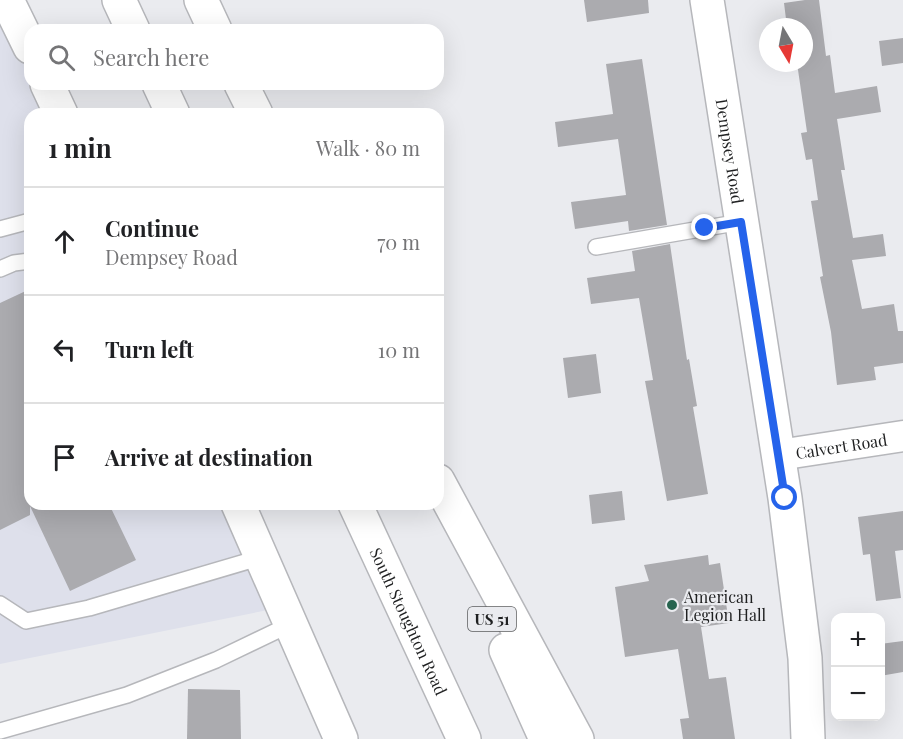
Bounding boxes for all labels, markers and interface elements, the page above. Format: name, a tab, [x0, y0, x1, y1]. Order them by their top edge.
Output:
north arrow	[759, 18, 813, 72]
search box	[24, 24, 444, 90]
icon: search	[45, 41, 78, 74]
text: Search here	[93, 42, 209, 72]
street label: Dempsey Road	[712, 97, 749, 205]
text: 1 min	[48, 130, 112, 165]
text: Walk · 80 m	[316, 134, 420, 161]
text: Continue	[105, 213, 199, 243]
route end	[691, 214, 717, 240]
icon: ahead	[48, 225, 81, 258]
text: 70 m	[377, 228, 420, 255]
text: Dempsey Road	[105, 243, 238, 270]
icon: left	[48, 333, 81, 366]
text: Turn left	[105, 334, 194, 364]
text: 10 m	[378, 336, 420, 363]
street label: Calvert Road	[794, 428, 888, 463]
icon: arrive	[48, 441, 81, 474]
text: Arrive at destination	[105, 442, 313, 472]
route start	[771, 484, 797, 510]
street label: South Stoughton Road	[366, 544, 453, 698]
place label: American Legion Hall	[683, 586, 767, 625]
marker: American Legion Hall	[665, 598, 679, 612]
road number: US 51	[468, 607, 516, 631]
map controls	[831, 613, 885, 721]
button: +	[831, 613, 885, 667]
button: −	[831, 667, 885, 721]

